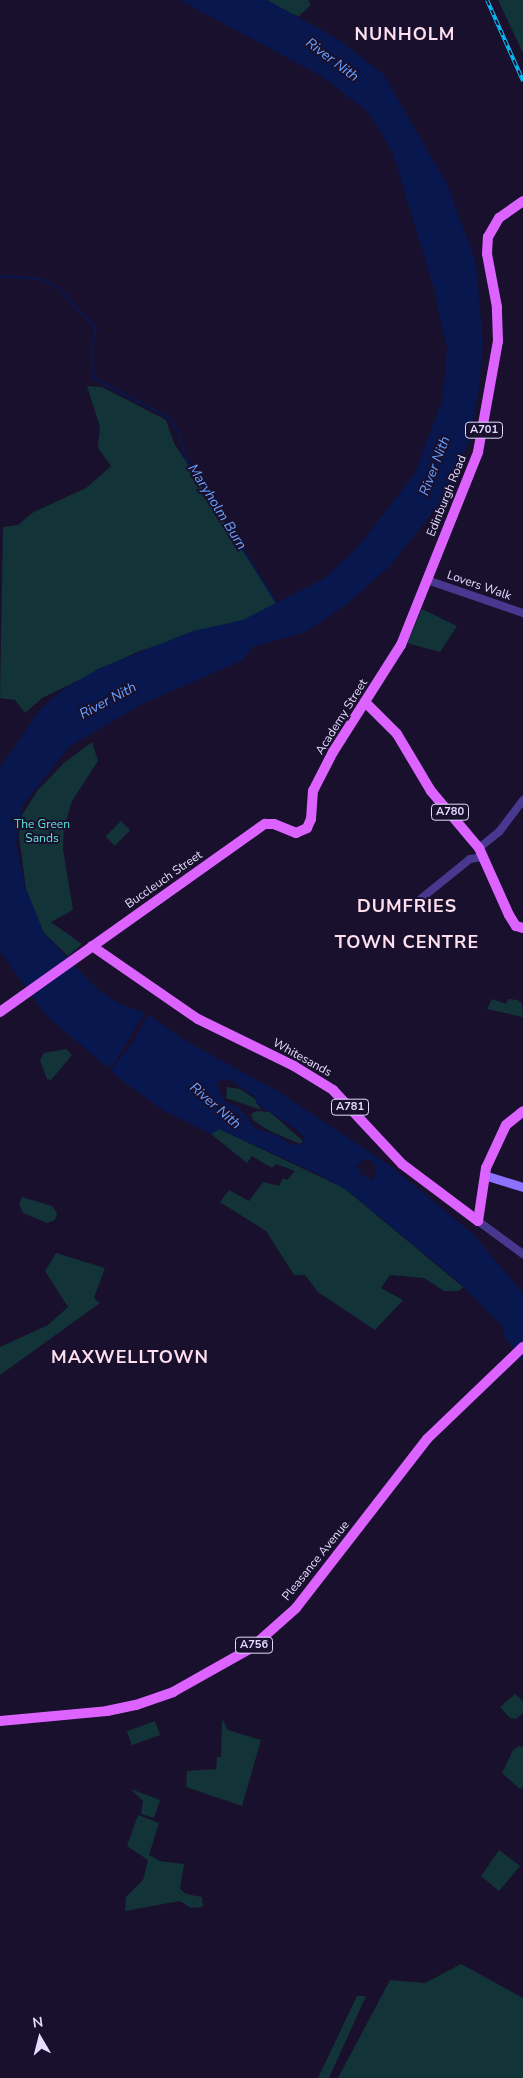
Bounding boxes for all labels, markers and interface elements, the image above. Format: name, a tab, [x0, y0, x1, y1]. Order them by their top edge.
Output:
district label: NUNHOLM	[354, 23, 456, 45]
water label: River Nith	[302, 35, 362, 85]
road number: A701	[464, 422, 504, 438]
water label: River Nith	[416, 434, 454, 498]
street label: Edinburgh Road	[424, 453, 470, 539]
water label: Maryholm Burn	[184, 461, 250, 553]
street label: Lovers Walk	[445, 568, 513, 604]
street label: Academy Street	[313, 677, 371, 757]
water label: River Nith	[77, 679, 139, 723]
road number: A780	[430, 804, 470, 820]
park label: The Green Sands	[14, 818, 70, 846]
street label: Buccleuch Street	[123, 848, 205, 912]
district label: DUMFRIES	[356, 895, 458, 917]
district label: TOWN CENTRE	[333, 931, 481, 953]
street label: Whitesands	[270, 1036, 334, 1080]
water label: River Nith	[186, 1079, 244, 1133]
road number: A781	[330, 1098, 370, 1116]
district label: MAXWELLTOWN	[50, 1346, 210, 1368]
street label: Pleasance Avenue	[279, 1518, 353, 1604]
road number: A756	[234, 1636, 274, 1654]
north arrow	[15, 2013, 65, 2063]
text: N	[31, 2013, 44, 2033]

